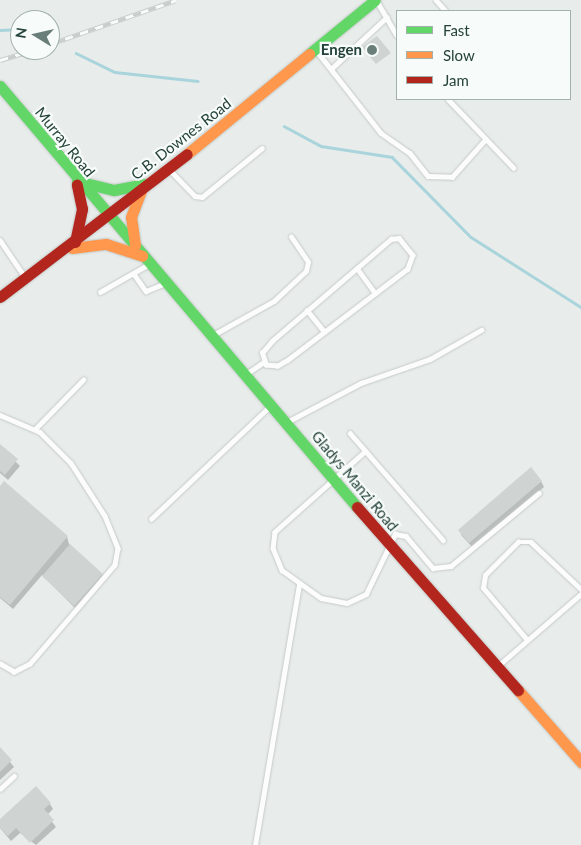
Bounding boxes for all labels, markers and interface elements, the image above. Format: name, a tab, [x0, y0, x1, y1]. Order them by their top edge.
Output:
north arrow	[10, 10, 60, 60]
legend	[396, 10, 571, 100]
text: Fast	[443, 21, 470, 39]
text: N	[11, 26, 30, 39]
place label: Engen	[321, 41, 362, 59]
marker: Engen	[366, 44, 378, 56]
text: Slow	[443, 46, 475, 64]
text: Jam	[443, 71, 469, 89]
street label: C.B. Downes Road	[127, 94, 235, 184]
street label: Murray Road	[31, 103, 99, 181]
street label: Gladys Manzi Road	[308, 427, 402, 535]

